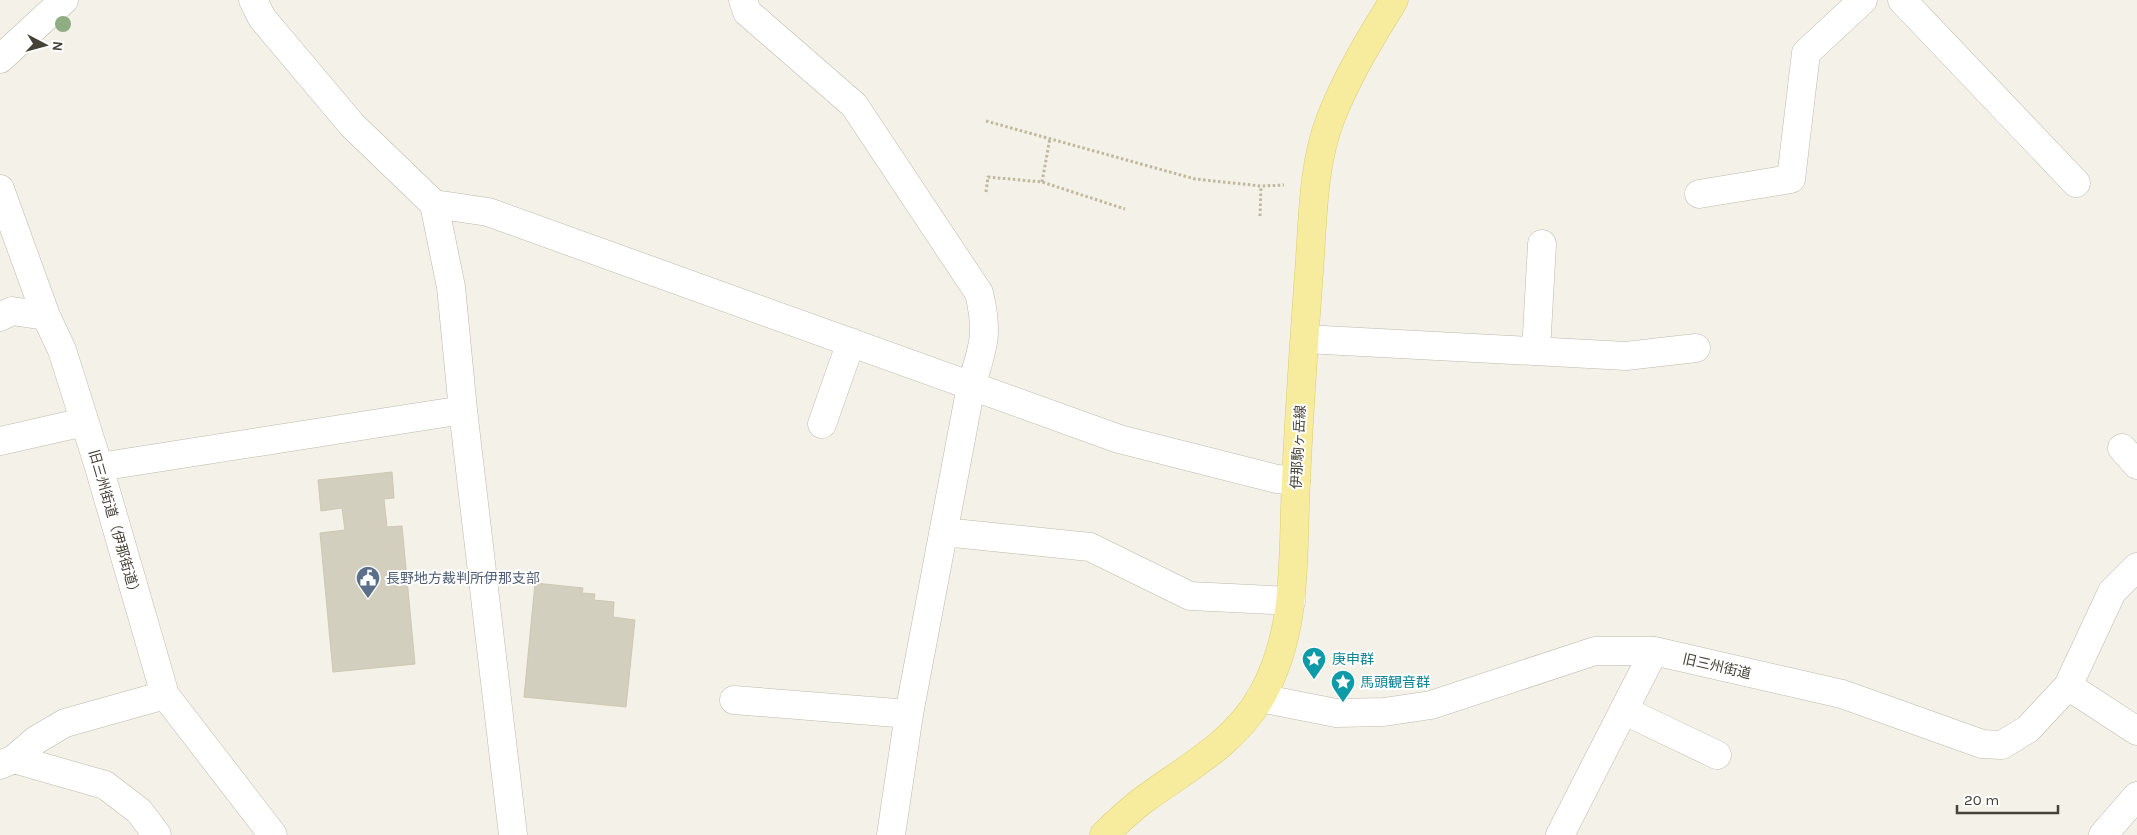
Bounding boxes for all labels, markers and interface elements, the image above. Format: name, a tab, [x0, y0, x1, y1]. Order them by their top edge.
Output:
north arrow	[20, 20, 70, 70]
text: N	[48, 40, 66, 52]
street label: 伊那駒ヶ岳線	[1288, 405, 1309, 489]
street label: 旧三州街道（伊那街道）	[85, 448, 144, 600]
public building icon: 長野地方裁判所伊那支部	[355, 565, 381, 599]
place label: 長野地方裁判所伊那支部	[386, 570, 540, 587]
place icon: 庚申群	[1301, 646, 1327, 680]
street label: 旧三州街道	[1681, 650, 1753, 683]
place label: 庚申群	[1332, 651, 1374, 668]
place icon: 馬頭観音群	[1330, 669, 1356, 703]
place label: 馬頭観音群	[1360, 674, 1430, 691]
scale bar	[1957, 782, 2058, 814]
text: 20 m	[1964, 791, 1999, 809]

